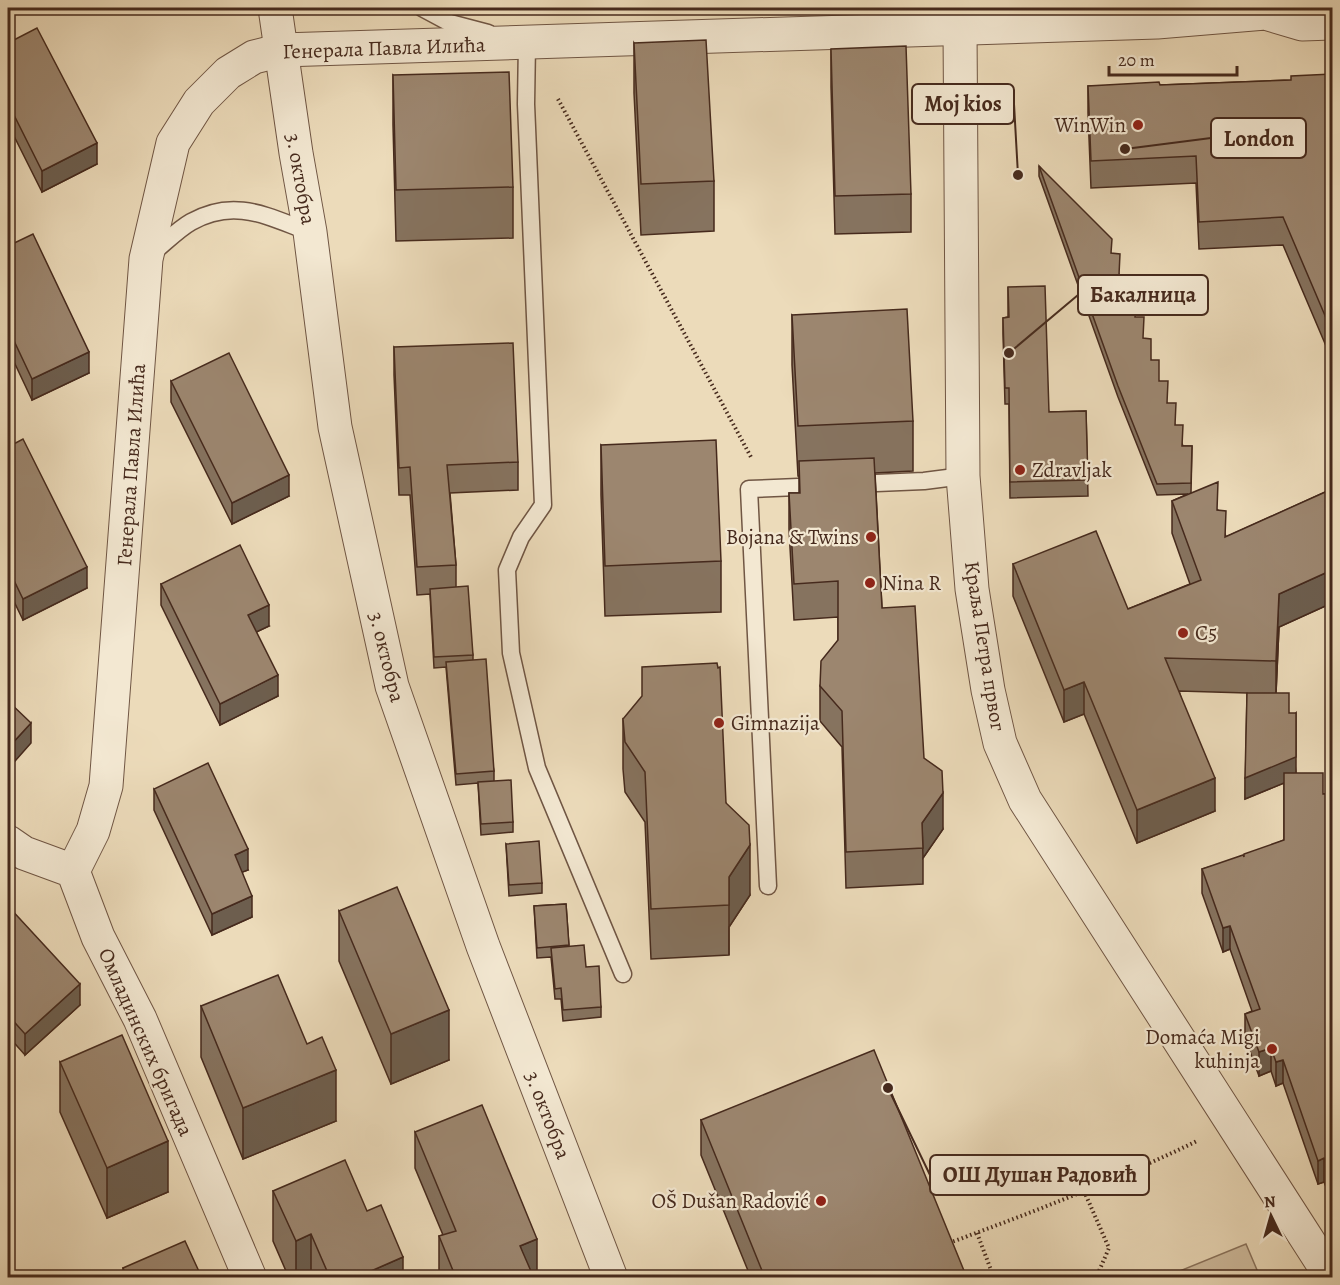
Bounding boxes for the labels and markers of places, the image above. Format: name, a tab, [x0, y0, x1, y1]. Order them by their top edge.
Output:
callout: Moj kios	[912, 84, 1014, 124]
place label: WinWin	[1054, 111, 1126, 139]
marker: WinWin	[1131, 118, 1145, 132]
callout: London	[1211, 118, 1306, 158]
callout: Бакалница	[1078, 275, 1208, 315]
place label: Zdravljak	[1032, 456, 1113, 484]
marker: Zdravljak	[1013, 463, 1027, 477]
place label: Bojana & Twins	[726, 523, 859, 551]
marker: Bojana & Twins	[864, 530, 878, 544]
place label: Nina R	[882, 569, 941, 597]
marker: Nina R	[863, 576, 877, 590]
place label: C5	[1195, 619, 1217, 647]
marker: C5	[1176, 626, 1190, 640]
place label: Gimnazija	[731, 709, 820, 737]
marker: Gimnazija	[712, 716, 726, 730]
place label: Domaća Migi kuhinja	[1145, 1023, 1260, 1075]
marker: Domaća Migi kuhinja	[1265, 1042, 1279, 1056]
callout: ОШ Душан Радовић	[930, 1155, 1149, 1195]
place label: OŠ Dušan Radović	[651, 1187, 809, 1215]
marker: OŠ Dušan Radović	[814, 1194, 828, 1208]

